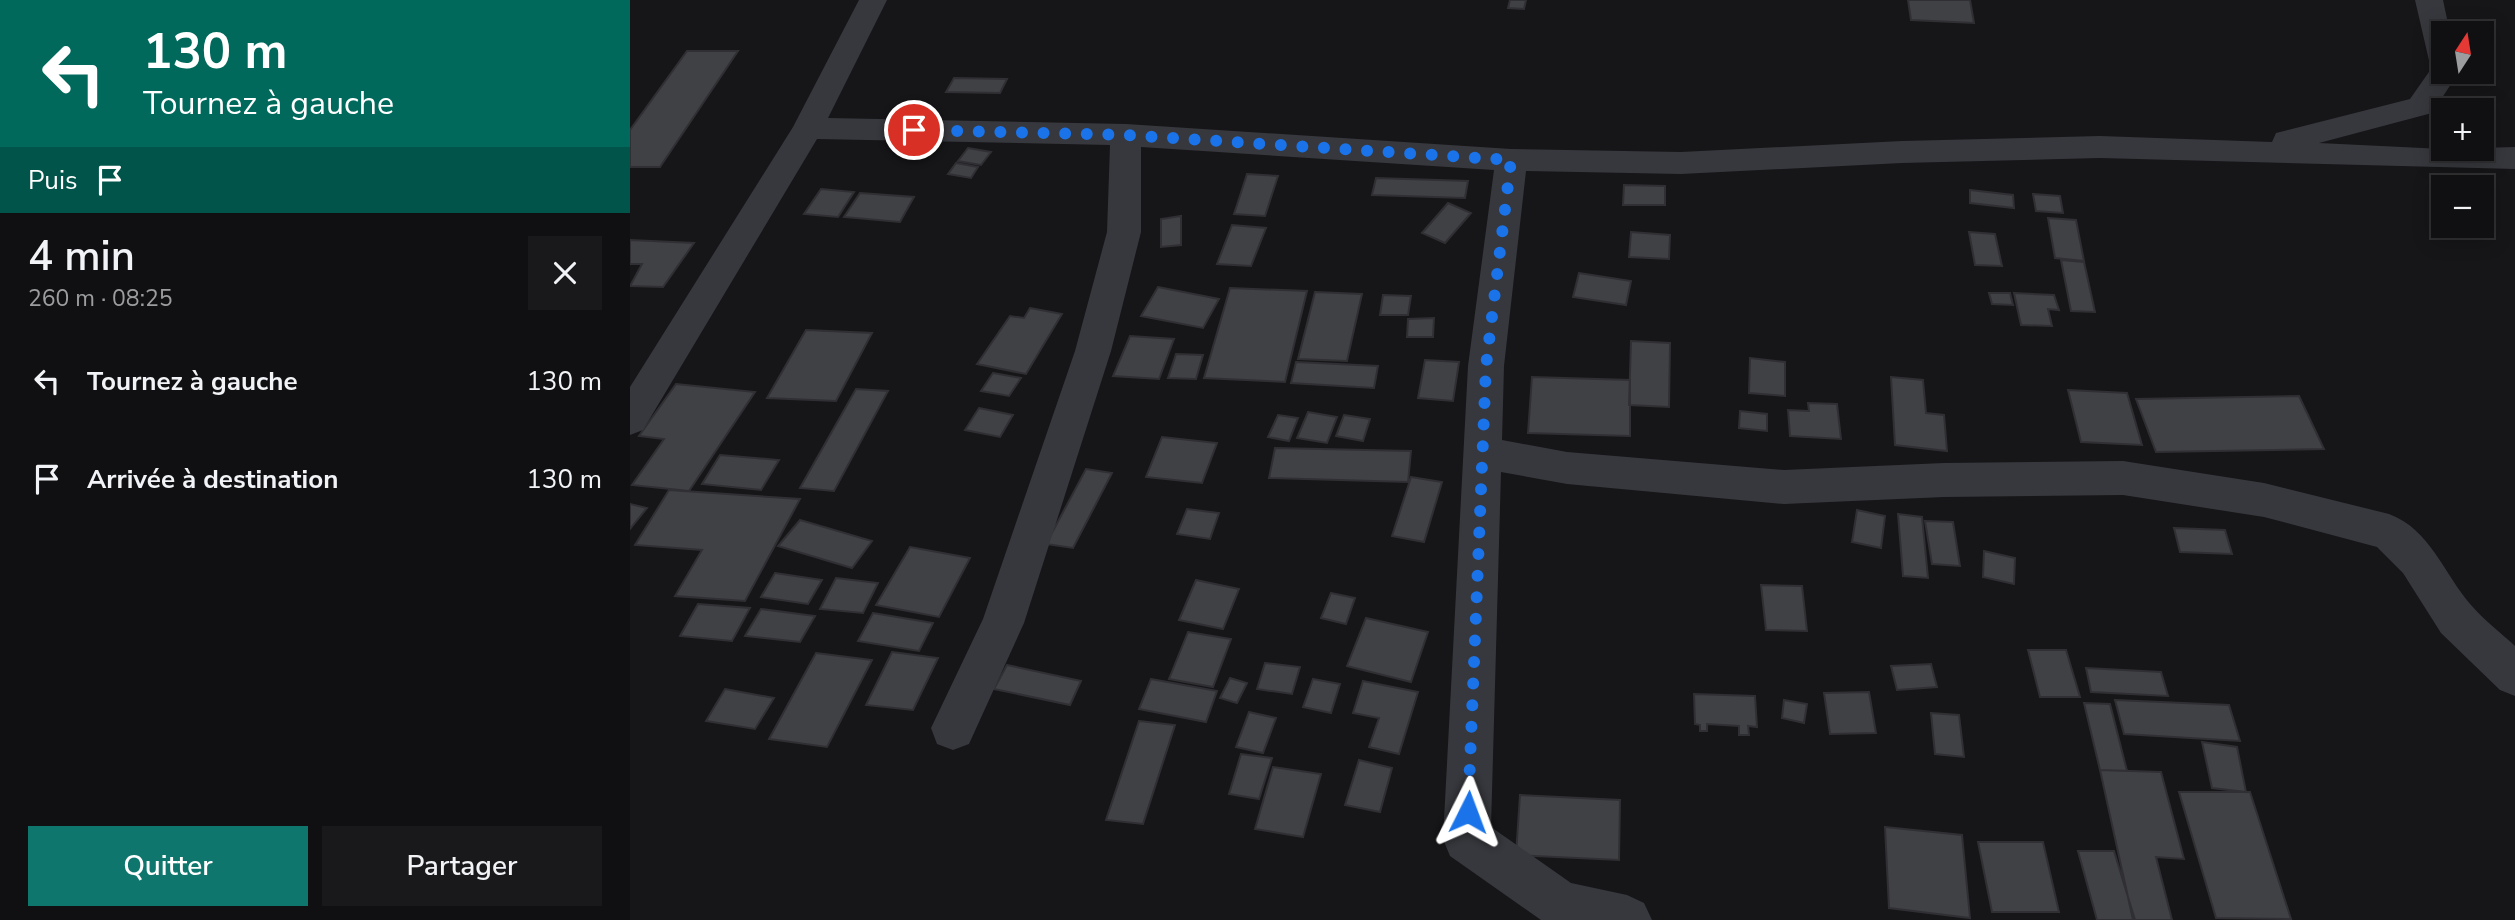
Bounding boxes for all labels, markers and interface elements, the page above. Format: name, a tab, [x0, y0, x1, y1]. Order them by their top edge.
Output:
text: 130 m	[143, 18, 287, 85]
north arrow	[2431, 21, 2494, 84]
map controls	[2431, 21, 2494, 238]
icon: left	[28, 28, 119, 119]
text: Tournez à gauche	[143, 82, 394, 125]
button: +	[2431, 98, 2494, 161]
pin	[884, 100, 944, 160]
icon: arrive	[895, 111, 933, 149]
icon: arrive	[91, 161, 129, 199]
text: Puis	[28, 163, 77, 198]
button: −	[2431, 175, 2494, 238]
text: 4 min	[28, 228, 135, 285]
button: close	[528, 236, 602, 310]
text: 260 m · 08:25	[28, 283, 173, 314]
icon: left	[28, 362, 66, 400]
text: Tournez à gauche	[87, 364, 298, 399]
text: 130 m	[526, 364, 602, 399]
icon: arrive	[28, 460, 66, 498]
text: Arrivée à destination	[87, 462, 338, 497]
text: 130 m	[526, 462, 602, 497]
position arrow	[1431, 775, 1505, 849]
button: Quitter	[28, 826, 308, 906]
button: Partager	[322, 826, 602, 906]

